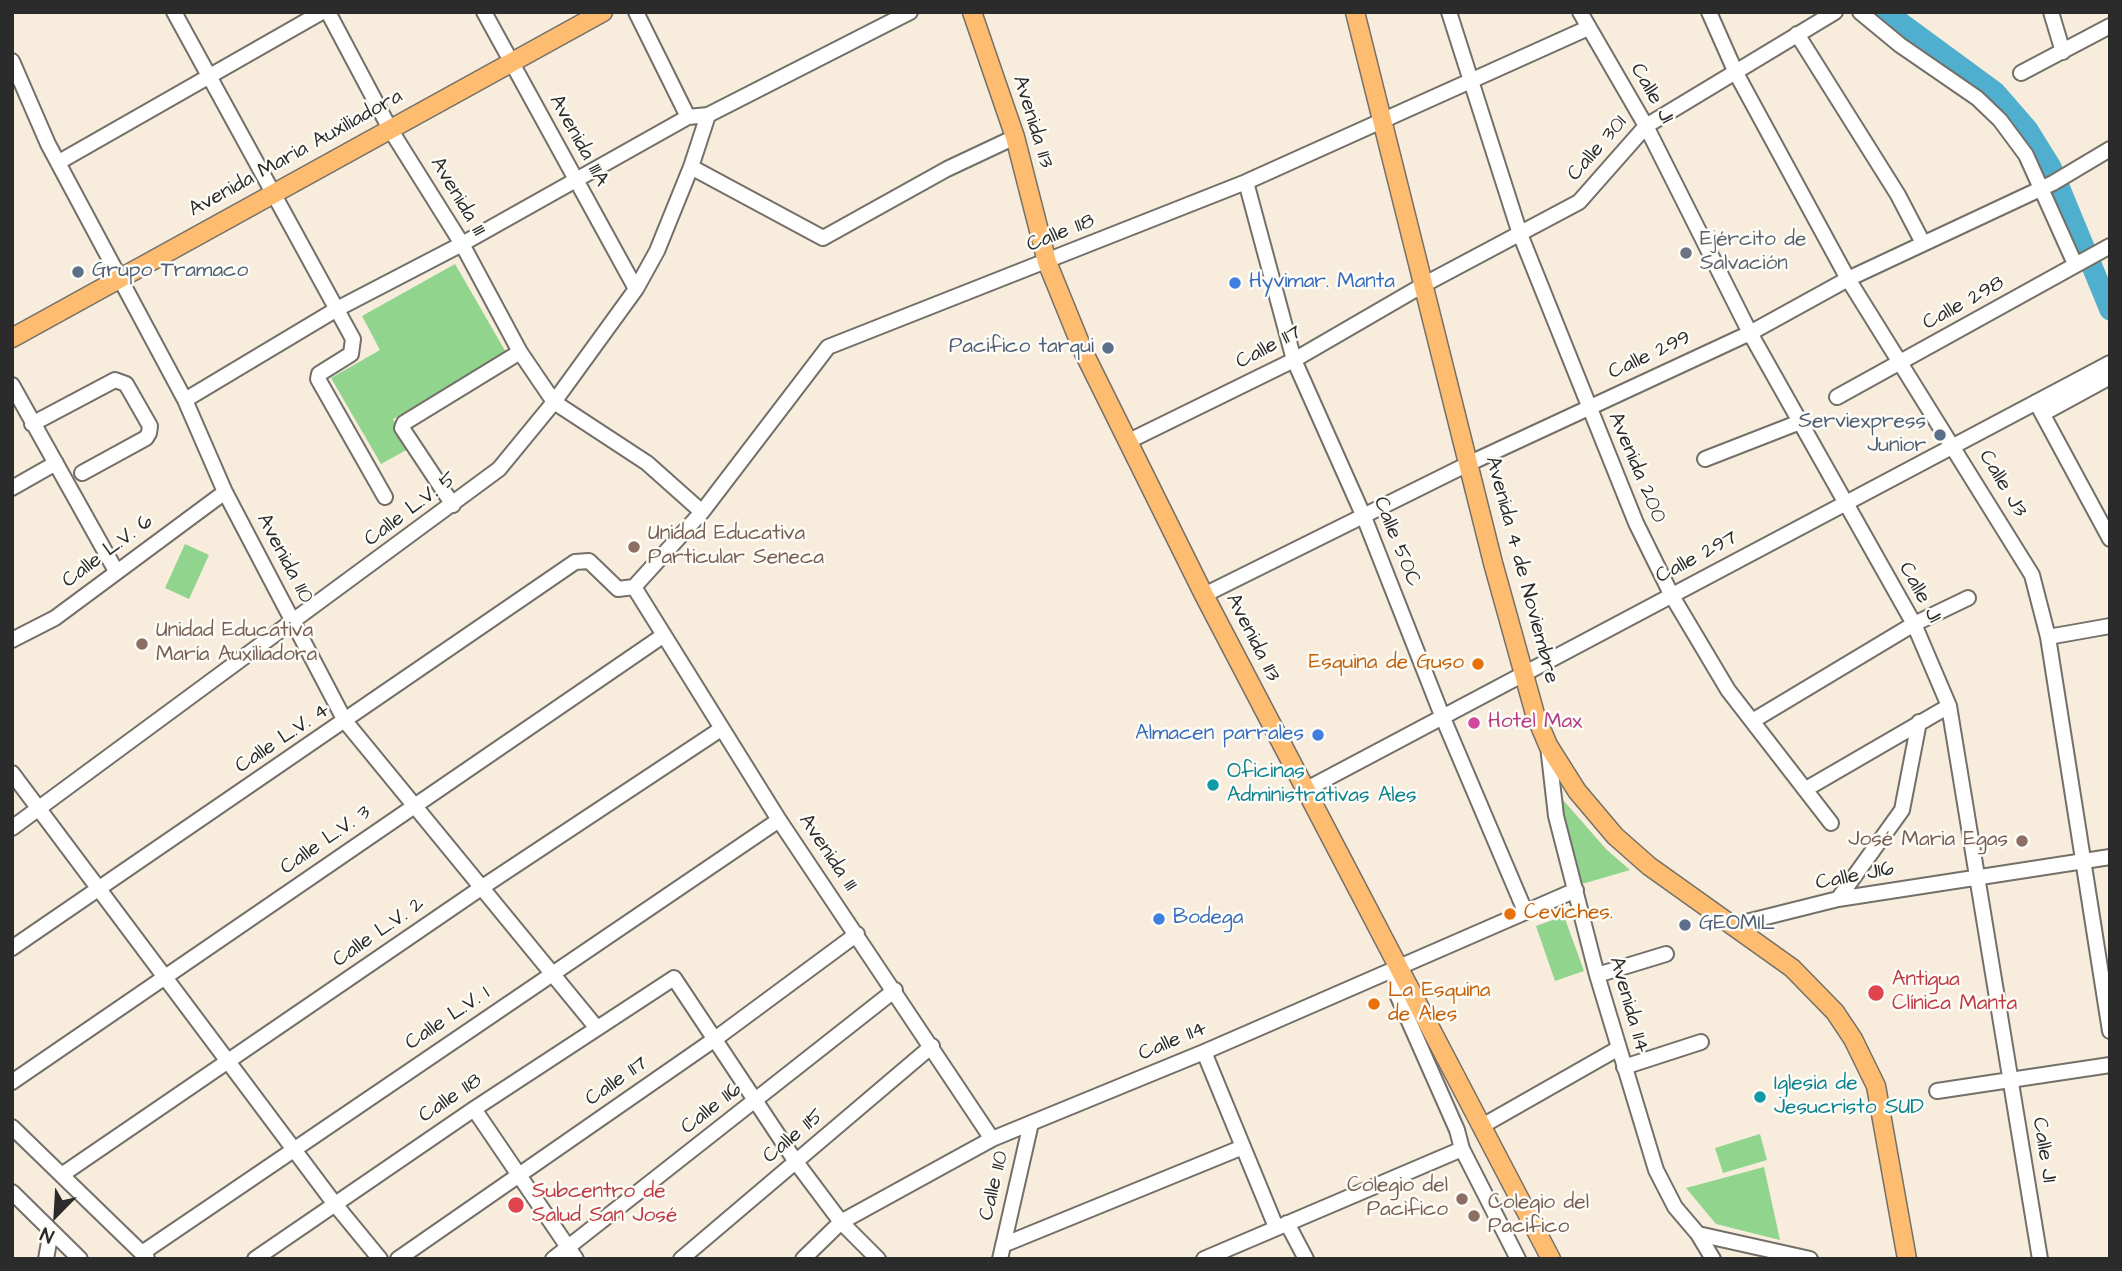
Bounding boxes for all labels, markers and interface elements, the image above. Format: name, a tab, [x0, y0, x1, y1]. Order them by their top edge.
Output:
street label: Calle J1	[1624, 59, 1678, 129]
street label: Avenida 113	[1006, 73, 1058, 171]
street label: Avenida Maria Auxiliadora	[185, 85, 407, 223]
street label: Avenida 111A	[543, 91, 613, 191]
street label: Calle 301	[1563, 111, 1633, 187]
street label: Avenida 111	[424, 153, 490, 241]
street label: Calle 118	[1023, 209, 1099, 259]
place label: Ejército de Salvación	[1700, 228, 1806, 278]
marker: Ejército de Salvación	[1678, 245, 1694, 261]
place label: Grupo Tramaco	[92, 259, 248, 285]
marker: Grupo Tramaco	[70, 264, 86, 280]
place label: Hyvimar. Manta	[1249, 270, 1395, 296]
street label: Calle 298	[1919, 271, 2009, 337]
marker: Hyvimar. Manta	[1227, 275, 1243, 291]
street label: Calle 117	[1232, 320, 1306, 376]
street label: Calle 299	[1605, 326, 1695, 386]
place label: Pacifico tarqui	[949, 335, 1094, 361]
marker: Pacifico tarqui	[1100, 340, 1116, 356]
street label: Avenida 200	[1601, 409, 1671, 527]
place label: Serviexpress Junior	[1799, 410, 1926, 460]
marker: Serviexpress Junior	[1932, 427, 1948, 443]
street label: Calle J3	[1972, 446, 2032, 522]
street label: Avenida 4 de Noviembre	[1479, 454, 1563, 686]
street label: Calle L.V. 5	[360, 467, 462, 553]
street label: Calle 50C	[1367, 493, 1425, 591]
street label: Calle L.V. 6	[58, 510, 158, 594]
street label: Avenida 110	[250, 510, 318, 608]
place label: Unidad Educativa Particular Seneca	[648, 522, 824, 572]
street label: Calle 297	[1652, 526, 1742, 590]
marker: Unidad Educativa Particular Seneca	[626, 539, 642, 555]
street label: Calle J1	[1892, 558, 1946, 628]
street label: Avenida 113	[1219, 590, 1285, 686]
place label: Unidad Educativa María Auxiliadora	[156, 619, 317, 669]
marker: Unidad Educativa María Auxiliadora	[134, 636, 150, 652]
place label: Esquina de Guso	[1309, 651, 1464, 677]
marker: Esquina de Guso	[1470, 656, 1486, 672]
street label: Calle L.V. 4	[231, 698, 335, 780]
place label: Hotel Max	[1488, 710, 1582, 736]
marker: Hotel Max	[1466, 715, 1482, 731]
place label: Almacen parrales	[1135, 722, 1304, 748]
marker: Almacen parrales	[1310, 727, 1326, 743]
place label: Oficinas Administrativas Ales	[1227, 760, 1417, 810]
marker: Oficinas Administrativas Ales	[1205, 777, 1221, 793]
street label: Calle L.V. 3	[276, 801, 376, 881]
street label: Avenida 111	[792, 810, 862, 896]
place label: José Maria Egas	[1848, 828, 2008, 854]
marker: José Maria Egas	[2014, 833, 2030, 849]
street label: Calle J16	[1814, 857, 1896, 897]
street label: Calle L.V. 2	[328, 892, 430, 974]
place label: Ceviches.	[1524, 901, 1613, 927]
place label: Bodega	[1173, 906, 1243, 932]
marker: Ceviches.	[1502, 906, 1518, 922]
marker: Bodega	[1151, 911, 1167, 927]
place label: GEOMIL	[1699, 912, 1775, 938]
marker: GEOMIL	[1677, 917, 1693, 933]
street label: Avenida 114	[1602, 954, 1654, 1056]
place label: Antigua Clínica Manta	[1892, 968, 2017, 1018]
place label: La Esquina de Ales	[1388, 979, 1490, 1029]
street label: Calle L.V. 1	[401, 982, 495, 1056]
marker: Antigua Clínica Manta	[1866, 983, 1886, 1003]
marker: La Esquina de Ales	[1366, 996, 1382, 1012]
street label: Calle 114	[1135, 1016, 1211, 1068]
street label: Calle 117	[581, 1052, 653, 1112]
street label: Calle 118	[415, 1069, 487, 1129]
place label: Iglesia de Jesucristo SUD	[1774, 1072, 1924, 1122]
street label: Calle 116	[676, 1077, 748, 1141]
marker: Iglesia de Jesucristo SUD	[1752, 1089, 1768, 1105]
street label: Calle 115	[758, 1104, 830, 1170]
street label: Calle J1	[2025, 1116, 2061, 1184]
street label: Calle 110	[975, 1149, 1015, 1223]
place label: Colegio del Pacìfico	[1347, 1174, 1448, 1224]
north arrow	[21, 1180, 91, 1250]
place label: Subcentro de Salud San José	[532, 1180, 677, 1230]
marker: Colegio del Pacìfico	[1454, 1191, 1470, 1207]
place label: Colegio del Pacifico	[1488, 1191, 1589, 1241]
marker: Subcentro de Salud San José	[506, 1195, 526, 1215]
marker: Colegio del Pacifico	[1466, 1208, 1482, 1224]
text: N	[36, 1220, 58, 1249]

